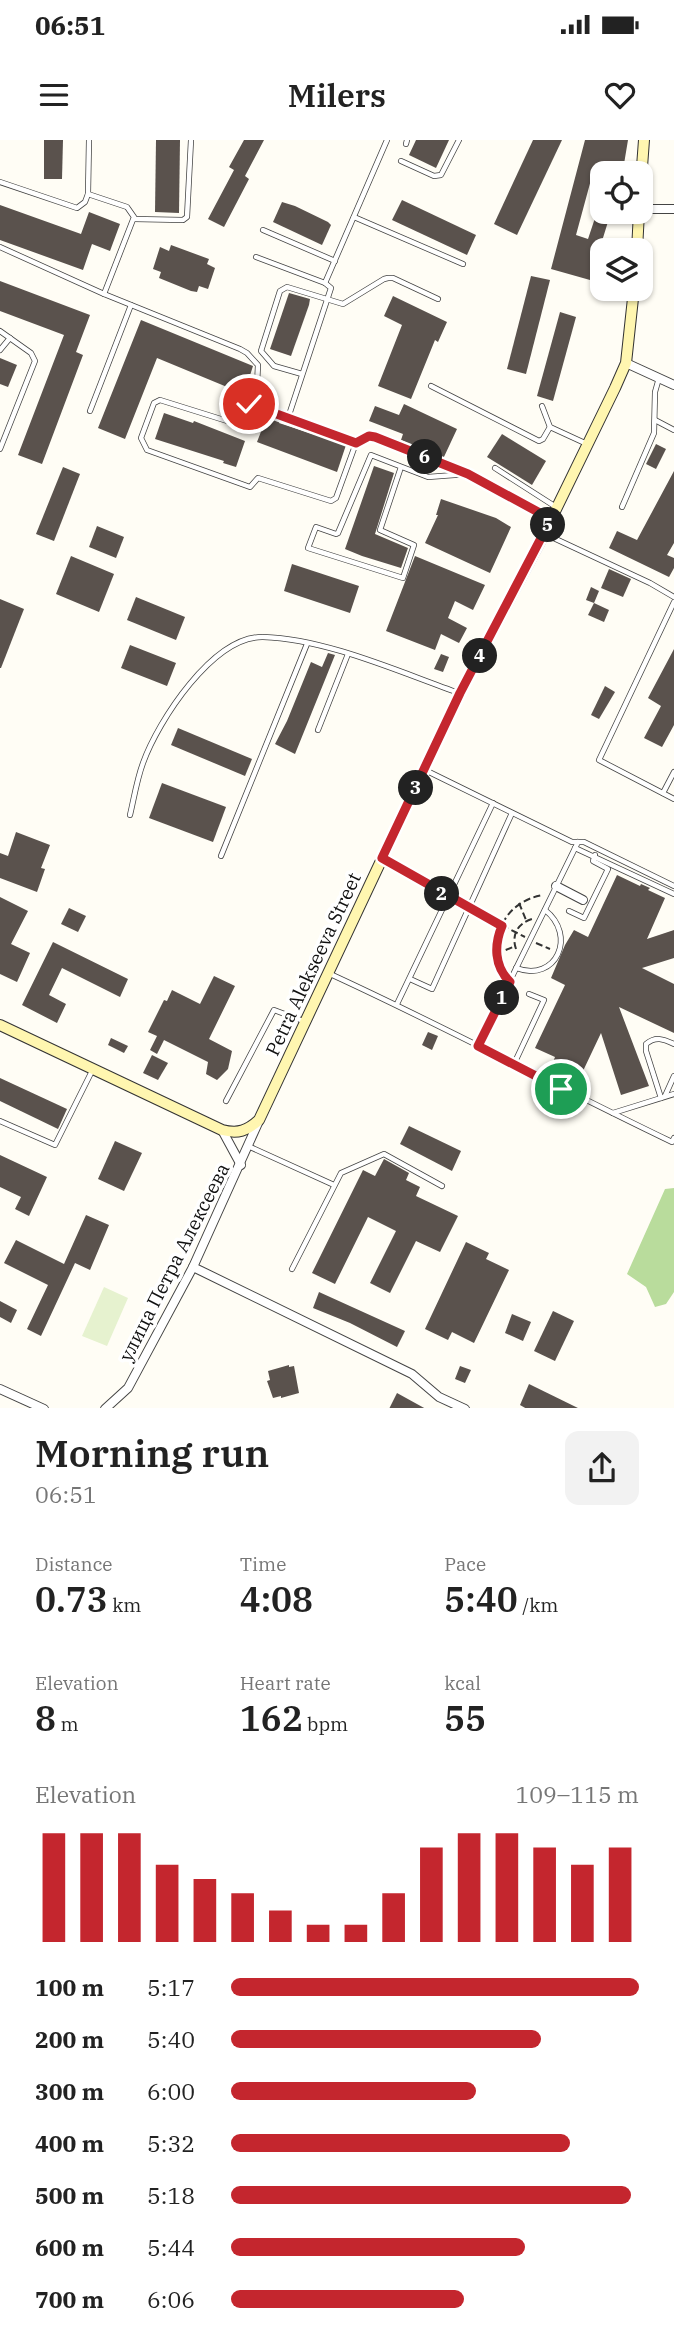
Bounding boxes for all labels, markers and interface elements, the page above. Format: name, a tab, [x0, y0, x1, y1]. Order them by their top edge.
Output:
text: 06:51	[35, 8, 105, 42]
text: Milers	[288, 74, 386, 116]
icon: menu	[35, 76, 73, 114]
icon: heart	[601, 76, 639, 114]
map controls	[590, 161, 653, 301]
button: locate	[590, 161, 653, 224]
button: layers	[590, 238, 653, 301]
pin	[219, 374, 279, 434]
icon: check	[230, 385, 268, 423]
pin: 6	[408, 440, 442, 474]
text: 6	[419, 444, 430, 468]
pin: 5	[530, 508, 566, 542]
text: 5	[542, 512, 553, 536]
pin: 4	[462, 638, 498, 674]
text: 4	[474, 643, 485, 667]
pin: 3	[398, 770, 434, 806]
text: 3	[410, 775, 421, 799]
street label: Petra Alekseeva Street	[260, 868, 366, 1059]
pin: 2	[424, 876, 460, 912]
text: 2	[436, 881, 447, 905]
pin: 1	[484, 980, 520, 1016]
text: 1	[496, 985, 507, 1009]
pin	[531, 1059, 591, 1119]
icon: arrive	[542, 1070, 580, 1108]
street label: улица Петра Алексеева	[114, 1159, 234, 1365]
text: Morning run	[35, 1428, 269, 1477]
button: share	[565, 1431, 639, 1505]
text: 06:51	[35, 1479, 97, 1509]
text: Distance	[35, 1552, 113, 1576]
text: Time	[240, 1552, 286, 1576]
text: Pace	[444, 1552, 486, 1576]
text: 0.73	[35, 1576, 108, 1622]
text: 4:08	[240, 1576, 313, 1622]
text: 5:40	[444, 1576, 518, 1622]
text: km	[108, 1593, 141, 1617]
text: /km	[518, 1593, 558, 1617]
text: Elevation	[35, 1671, 119, 1695]
text: Heart rate	[240, 1671, 331, 1695]
text: kcal	[444, 1671, 481, 1695]
text: 8	[35, 1695, 56, 1741]
text: 162	[240, 1695, 303, 1741]
text: 55	[444, 1695, 486, 1741]
text: m	[56, 1712, 79, 1736]
text: bpm	[303, 1712, 348, 1736]
text: Elevation	[35, 1779, 136, 1809]
text: 109–115 m	[515, 1779, 639, 1809]
text: 100 m	[35, 1972, 104, 2002]
text: 5:17	[147, 1972, 195, 2002]
text: 200 m	[35, 2024, 104, 2054]
text: 5:40	[147, 2024, 195, 2054]
text: 300 m	[35, 2076, 104, 2106]
text: 6:00	[147, 2076, 195, 2106]
text: 400 m	[35, 2128, 104, 2158]
text: 5:32	[147, 2128, 195, 2158]
text: 500 m	[35, 2180, 104, 2210]
text: 5:18	[147, 2180, 195, 2210]
text: 600 m	[35, 2232, 104, 2262]
text: 5:44	[147, 2232, 195, 2262]
text: 700 m	[35, 2284, 104, 2314]
text: 6:06	[147, 2284, 195, 2314]

